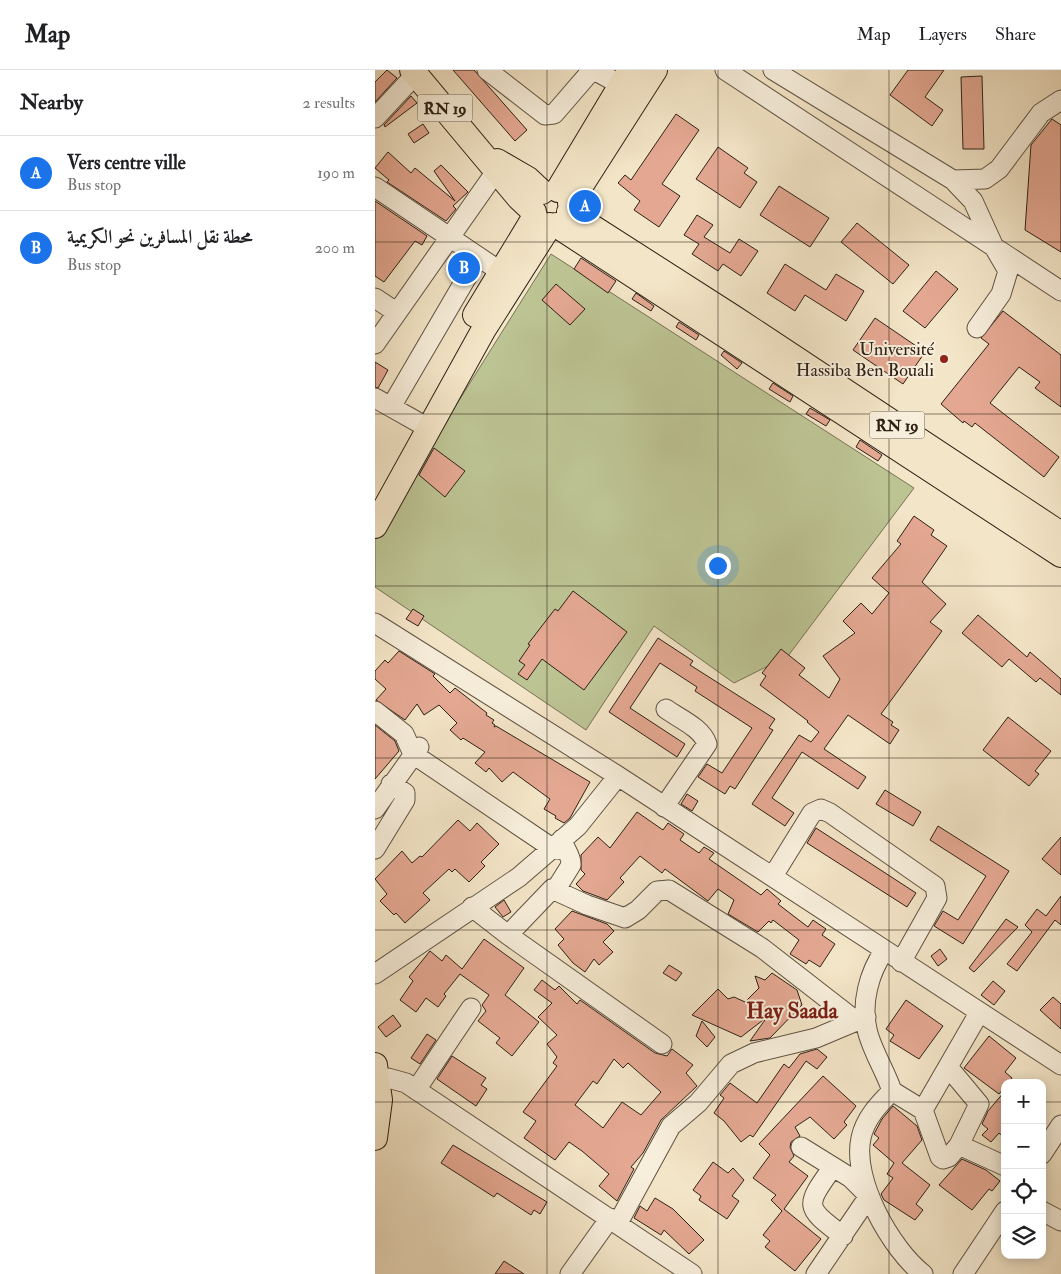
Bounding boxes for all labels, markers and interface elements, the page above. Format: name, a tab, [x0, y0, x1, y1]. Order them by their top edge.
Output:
text: Map	[25, 19, 70, 50]
text: Map	[857, 23, 891, 46]
text: Layers	[919, 23, 967, 46]
text: Share	[995, 23, 1036, 46]
text: Nearby	[20, 89, 83, 116]
text: 2 results	[302, 93, 355, 113]
road number: RN 19	[417, 94, 473, 122]
text: Vers centre ville	[67, 151, 186, 175]
text: A	[31, 163, 41, 183]
text: 190 m	[317, 163, 355, 183]
text: Bus stop	[67, 175, 121, 195]
pin: A	[569, 187, 601, 225]
text: محطة نقل المسافرين نحو الكريمية	[67, 225, 253, 249]
text: B	[31, 238, 41, 258]
text: 200 m	[315, 238, 355, 258]
pin: B	[448, 249, 480, 287]
text: Bus stop	[67, 255, 121, 275]
place label: Université Hassiba Ben Bouali	[796, 338, 934, 382]
marker: Université Hassiba Ben Bouali	[938, 353, 950, 365]
road number: RN 19	[869, 412, 925, 438]
your location	[705, 553, 731, 579]
district label: Hay Saada	[746, 997, 839, 1026]
map controls	[1001, 1079, 1046, 1259]
button: +	[1001, 1079, 1046, 1124]
button: −	[1001, 1124, 1046, 1169]
button: locate	[1001, 1169, 1046, 1214]
button: layers	[1001, 1214, 1046, 1259]

